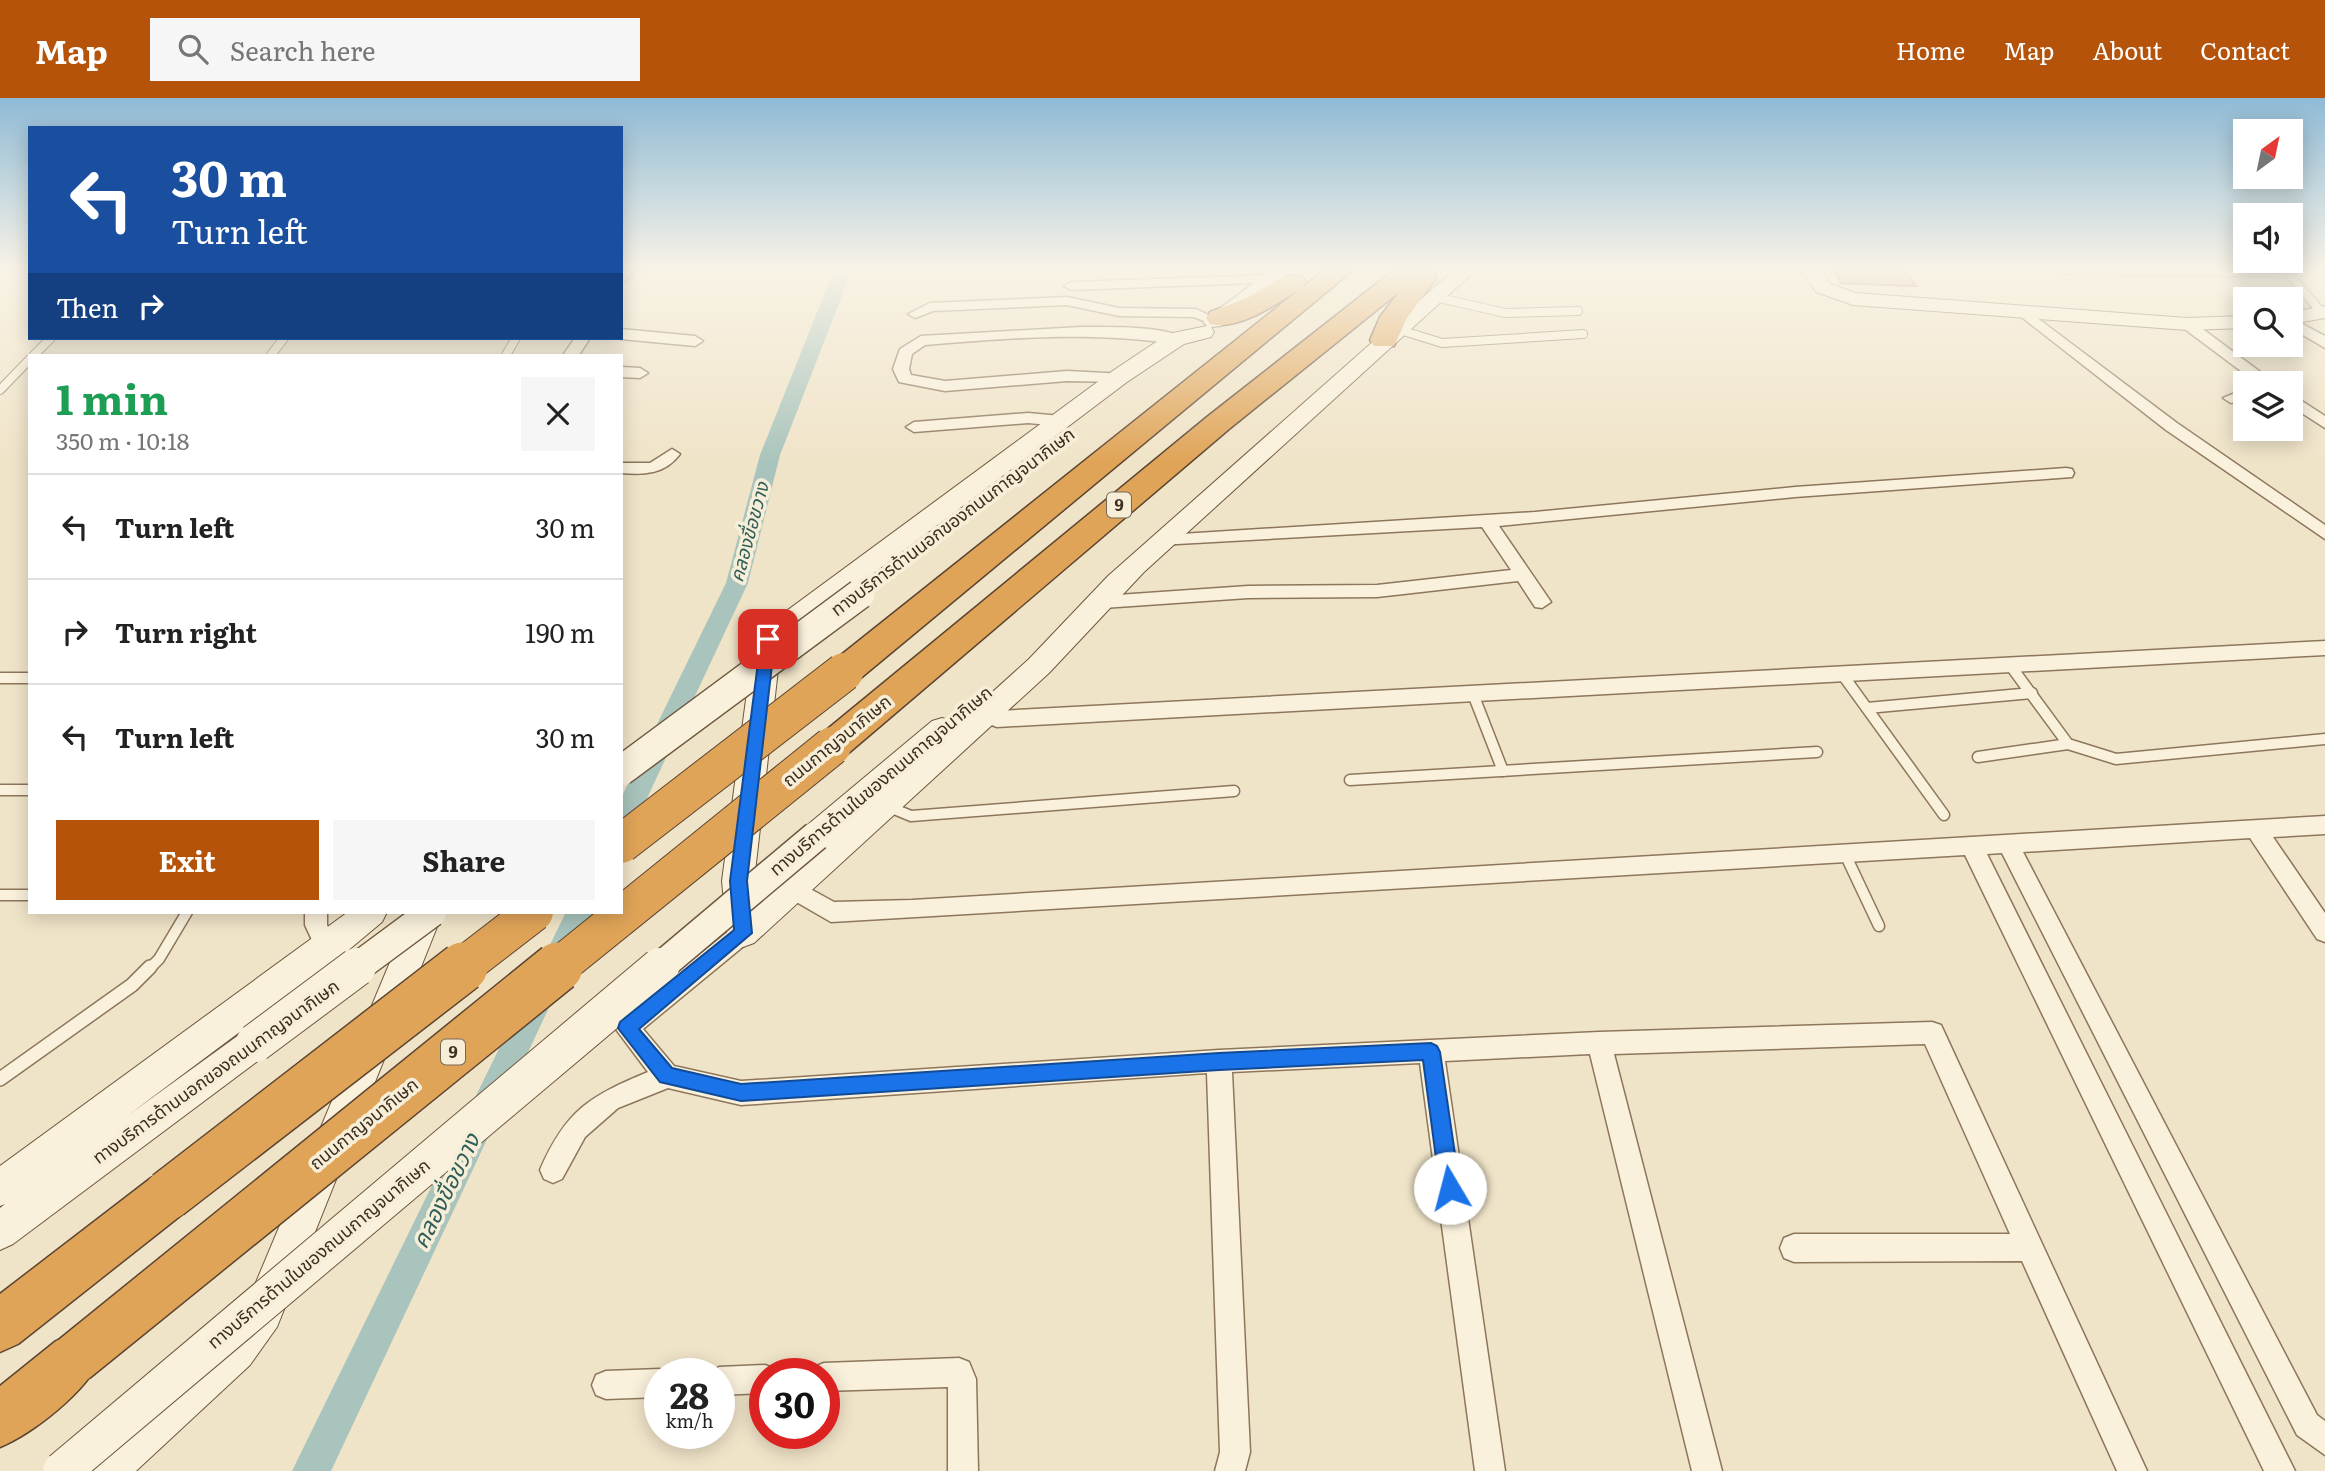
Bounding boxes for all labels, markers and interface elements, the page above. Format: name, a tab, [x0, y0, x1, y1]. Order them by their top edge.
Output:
search box	[150, 18, 640, 81]
text: Map	[35, 25, 108, 74]
icon: search	[174, 30, 212, 68]
text: Search here	[230, 30, 376, 69]
text: Home	[1896, 32, 1965, 67]
text: Map	[2003, 32, 2054, 67]
text: About	[2092, 32, 2162, 67]
text: Contact	[2200, 32, 2290, 67]
north arrow	[2233, 119, 2303, 189]
map controls	[2233, 119, 2303, 441]
text: 30 m	[171, 139, 287, 212]
icon: left	[56, 154, 147, 245]
button: sound	[2233, 203, 2303, 273]
text: Turn left	[171, 206, 308, 254]
text: Then	[56, 287, 118, 326]
icon: right	[132, 287, 170, 325]
button: search	[2233, 287, 2303, 357]
text: 1 min	[56, 366, 168, 428]
button: layers	[2233, 371, 2303, 441]
button: close	[521, 377, 595, 451]
street label: ทางบริการด้านนอกของถนนกาญจนาภิเษก	[824, 420, 1080, 622]
text: 350 m · 10:18	[56, 423, 189, 457]
water label: คลองขื่อขวาง	[721, 478, 775, 585]
road number: 9	[1107, 492, 1131, 518]
text: Turn left	[115, 507, 234, 546]
text: 30 m	[535, 507, 595, 546]
icon: left	[56, 508, 94, 546]
pin	[738, 609, 798, 669]
text: Turn right	[115, 612, 257, 651]
text: 190 m	[525, 612, 595, 651]
icon: right	[56, 613, 94, 651]
icon: arrive	[749, 620, 787, 658]
street label: ทางบริการด้านในของถนนกาญจนาภิเษก	[763, 678, 997, 881]
street label: ถนนกาญจนาภิเษก	[776, 687, 896, 792]
text: Turn left	[115, 717, 234, 756]
text: 30 m	[535, 717, 595, 756]
icon: left	[56, 718, 94, 756]
button: Exit	[56, 820, 319, 900]
button: Share	[333, 820, 595, 900]
street label: ทางบริการด้านนอกของถนนกาญจนาภิเษก	[86, 972, 344, 1170]
road number: 9	[441, 1040, 465, 1064]
street label: ถนนกาญจนาภิเษก	[303, 1070, 423, 1175]
water label: คลองขื่อขวาง	[402, 1125, 487, 1253]
street label: ทางบริการด้านในของถนนกาญจนาภิเษก	[201, 1151, 435, 1354]
position arrow	[1413, 1151, 1487, 1225]
speed limit sign: 30	[749, 1358, 840, 1449]
text: 28	[670, 1368, 709, 1420]
text: km/h	[666, 1407, 713, 1434]

